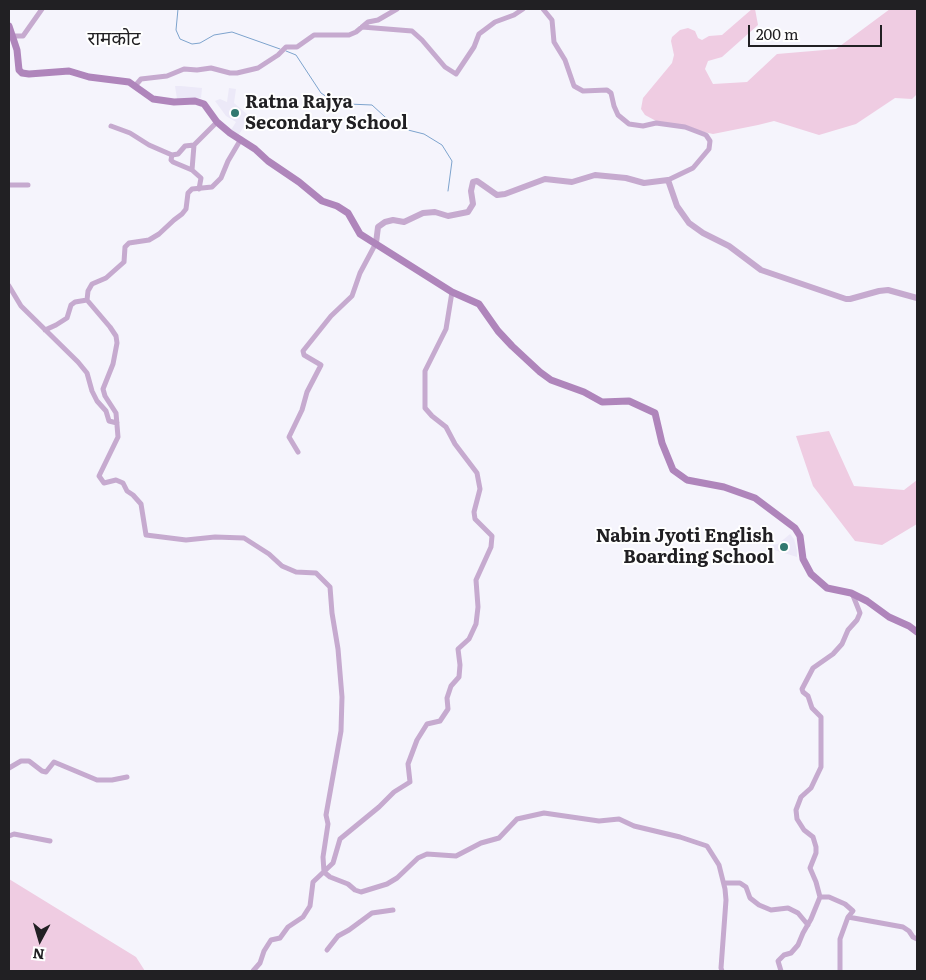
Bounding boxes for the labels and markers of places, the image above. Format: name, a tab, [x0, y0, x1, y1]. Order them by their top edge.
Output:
place label: Ratna Rajya Secondary School	[245, 92, 408, 134]
marker: Ratna Rajya Secondary School	[229, 107, 241, 119]
place label: Nabin Jyoti English Boarding School	[596, 526, 774, 568]
marker: Nabin Jyoti English Boarding School	[778, 541, 790, 553]

